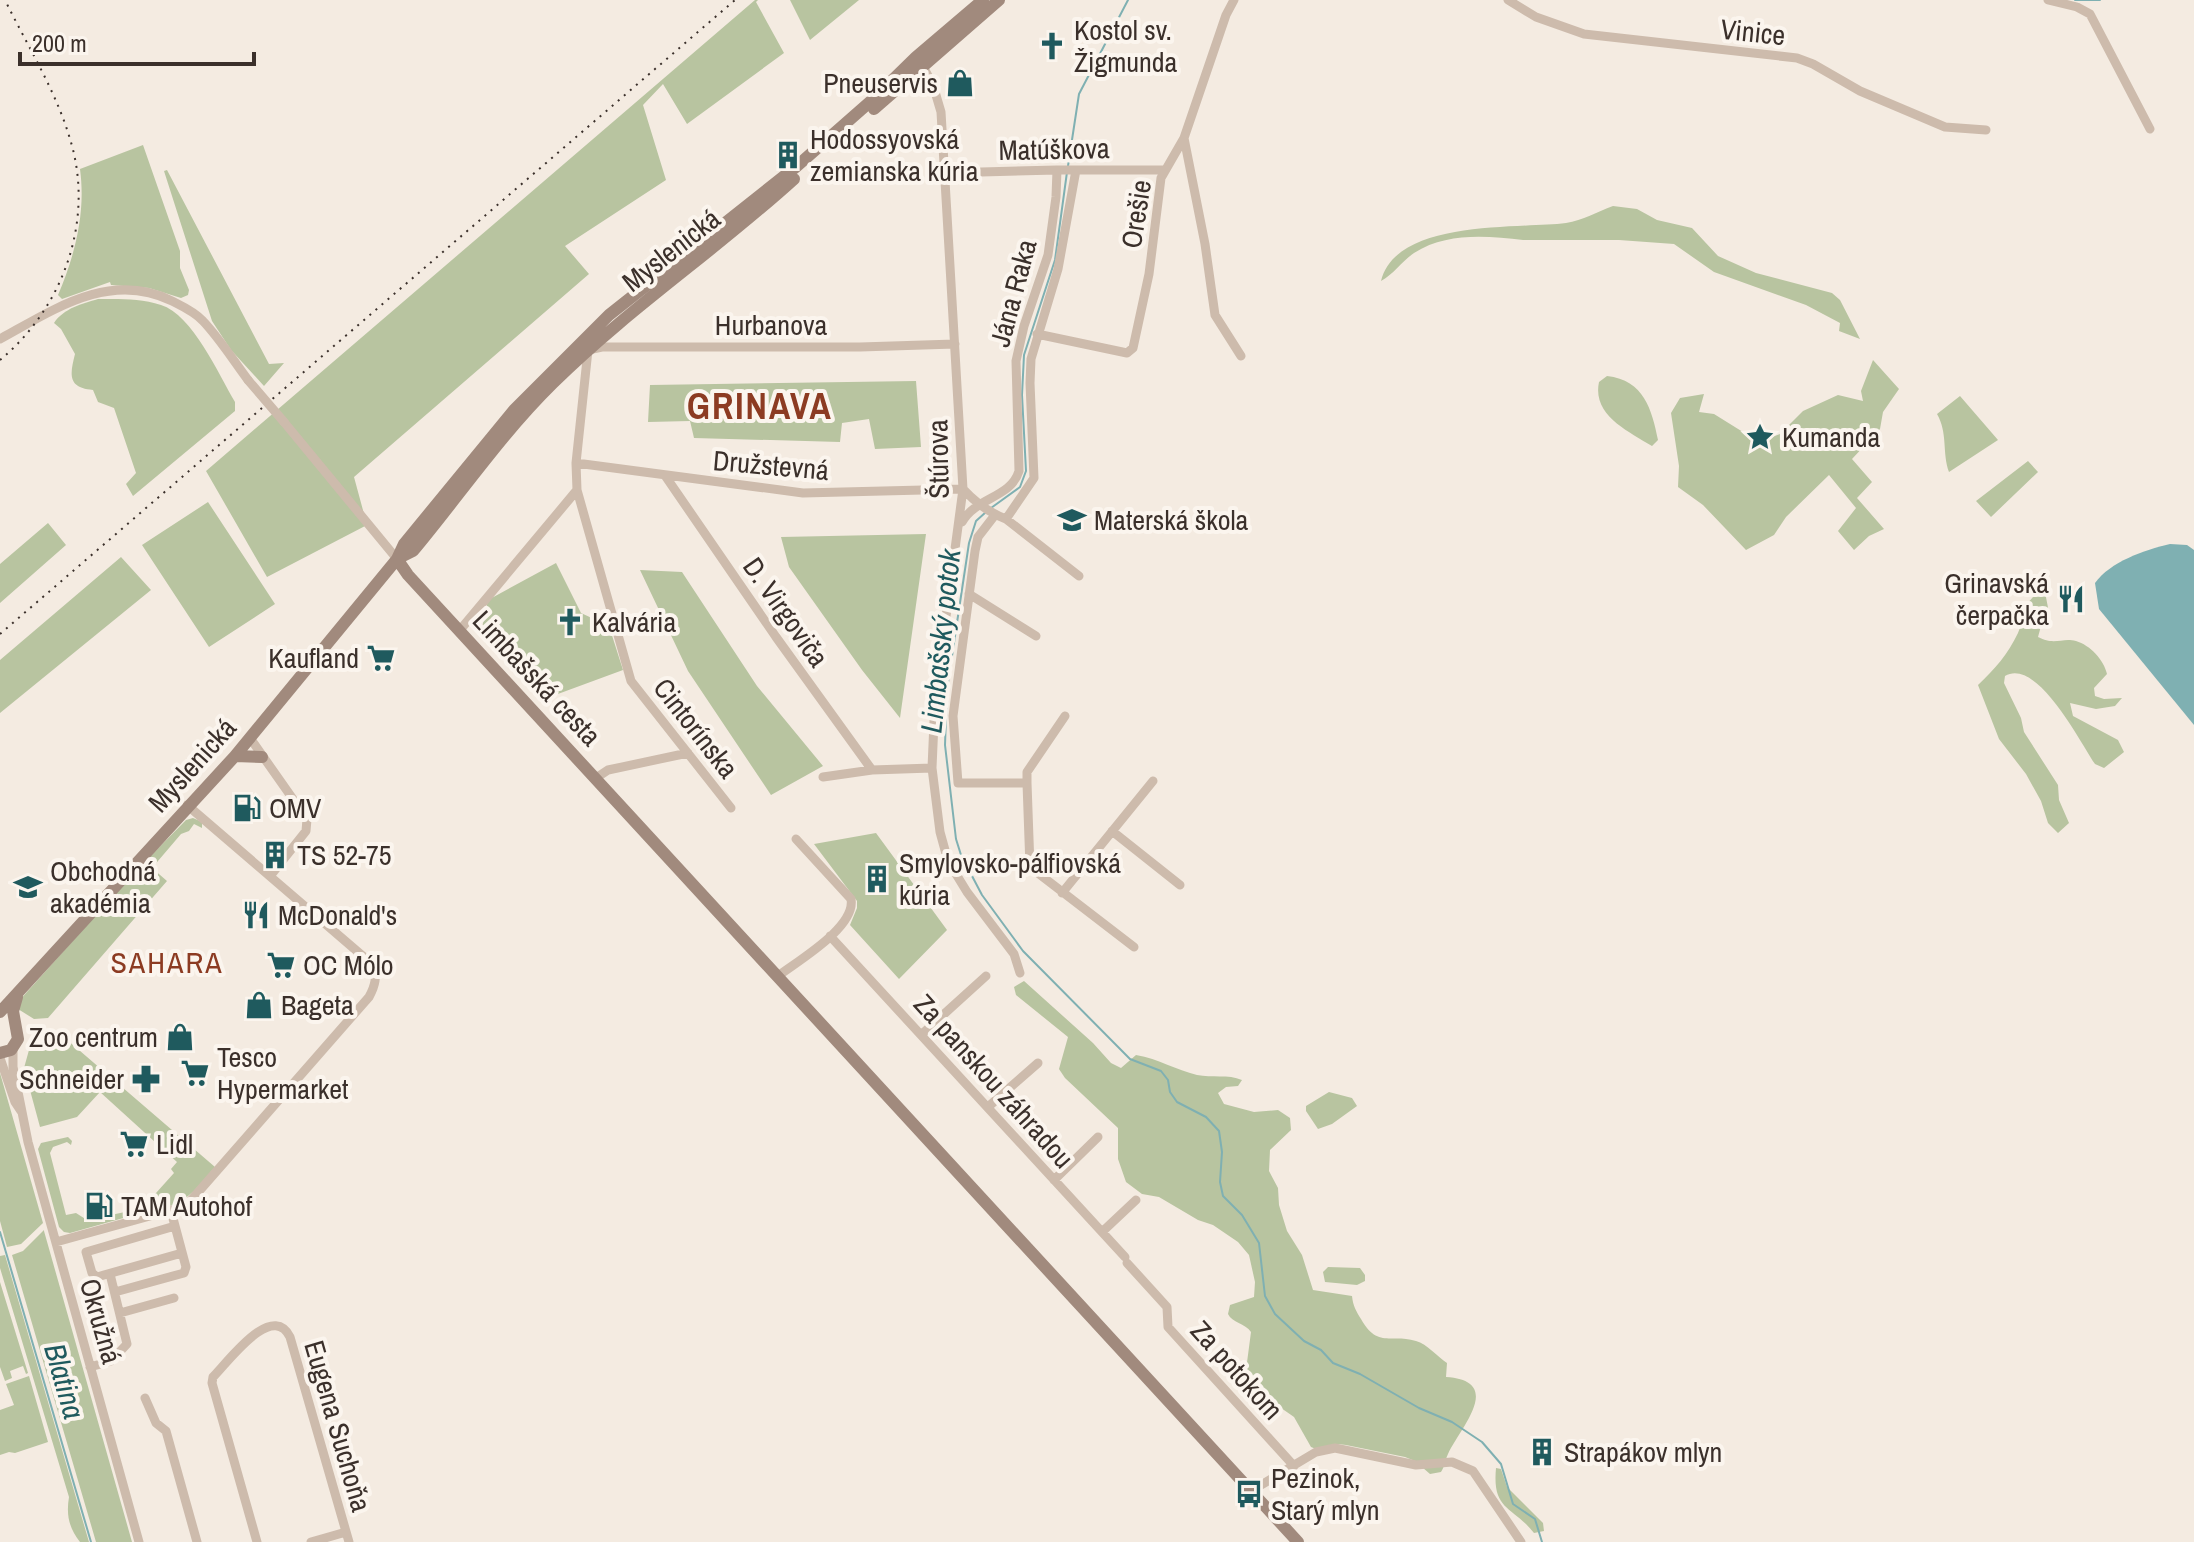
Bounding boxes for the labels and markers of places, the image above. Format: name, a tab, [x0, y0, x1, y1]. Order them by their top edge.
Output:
place label: Kostol sv. Žigmunda	[1074, 11, 1178, 81]
church icon: Kostol sv. Žigmunda	[1037, 31, 1067, 61]
place label: Pneuservis	[823, 64, 938, 102]
shop icon: Pneuservis	[945, 68, 975, 98]
place label: Hodossyovská zemianska kúria	[810, 120, 979, 190]
building icon: Hodossyovská zemianska kúria	[773, 140, 803, 170]
place label: Kumanda	[1782, 418, 1881, 456]
place icon: Kumanda	[1745, 422, 1775, 452]
place label: Materská škola	[1094, 501, 1249, 539]
school or university icon: Materská škola	[1057, 505, 1087, 535]
place label: Grinavská čerpačka	[1944, 564, 2049, 634]
restaurant icon: Grinavská čerpačka	[2056, 584, 2086, 614]
place label: Kalvária	[592, 603, 676, 641]
church icon: Kalvária	[555, 607, 585, 637]
place label: Kaufland	[268, 639, 359, 677]
supermarket icon: Kaufland	[366, 643, 396, 673]
place label: OMV	[269, 789, 322, 827]
fuel station icon: OMV	[232, 793, 262, 823]
place label: TS 52-75	[297, 836, 391, 874]
building icon: TS 52-75	[260, 840, 290, 870]
place label: Smylovsko-pálfiovská kúria	[899, 844, 1121, 914]
place label: Obchodná akadémia	[50, 852, 156, 922]
building icon: Smylovsko-pálfiovská kúria	[862, 864, 892, 894]
school or university icon: Obchodná akadémia	[13, 872, 43, 902]
place label: McDonald's	[278, 896, 397, 934]
restaurant icon: McDonald's	[241, 900, 271, 930]
place label: OC Mólo	[303, 946, 394, 984]
supermarket icon: OC Mólo	[266, 950, 296, 980]
place label: Bageta	[281, 986, 354, 1024]
shop icon: Bageta	[244, 990, 274, 1020]
place label: Zoo centrum	[29, 1018, 158, 1056]
shop icon: Zoo centrum	[165, 1022, 195, 1052]
place label: Tesco Hypermarket	[217, 1038, 348, 1108]
supermarket icon: Tesco Hypermarket	[180, 1058, 210, 1088]
place label: Schneider	[19, 1060, 124, 1098]
pharmacy icon: Schneider	[131, 1064, 161, 1094]
place label: Lidl	[156, 1125, 193, 1163]
supermarket icon: Lidl	[119, 1129, 149, 1159]
place label: TAM Autohof	[121, 1187, 253, 1225]
fuel station icon: TAM Autohof	[84, 1191, 114, 1221]
place label: Strapákov mlyn	[1564, 1433, 1722, 1471]
building icon: Strapákov mlyn	[1527, 1437, 1557, 1467]
place label: Pezinok, Starý mlyn	[1271, 1459, 1379, 1529]
bus stop icon: Pezinok, Starý mlyn	[1234, 1479, 1264, 1509]

